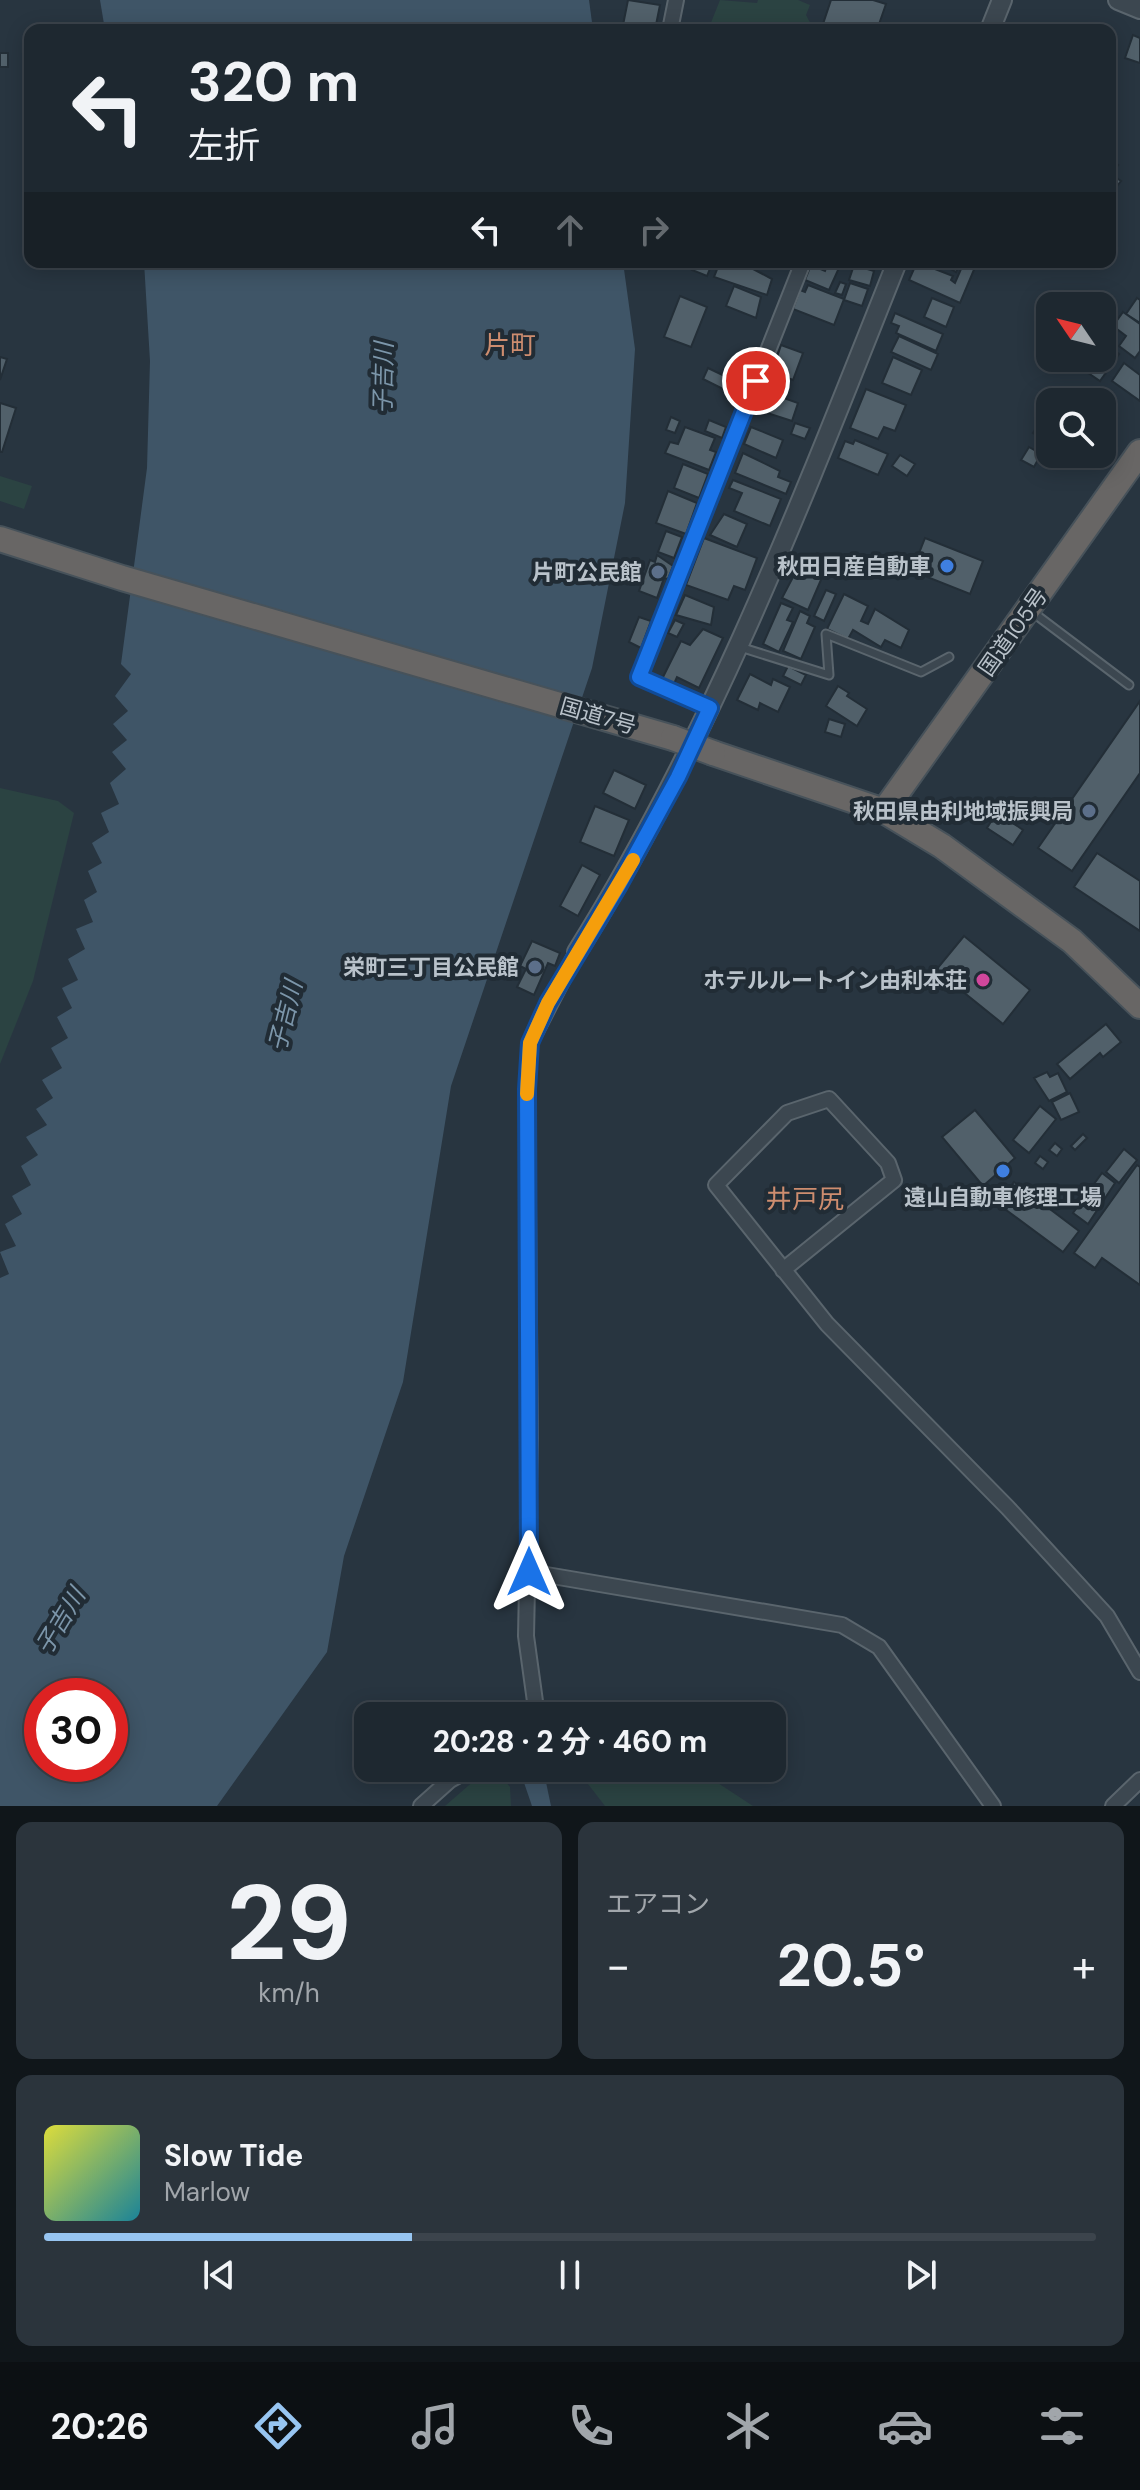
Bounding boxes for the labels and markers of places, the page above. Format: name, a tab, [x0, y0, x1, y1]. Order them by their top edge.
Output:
pin	[722, 347, 790, 415]
place label: 秋田日産自動車	[777, 552, 931, 581]
marker: 秋田日産自動車	[938, 557, 956, 575]
place label: 片町公民館	[532, 558, 642, 587]
marker: 片町公民館	[649, 563, 667, 581]
place label: 秋田県由利地域振興局	[853, 797, 1073, 826]
marker: 秋田県由利地域振興局	[1080, 802, 1098, 820]
place label: 栄町三丁目公民館	[343, 953, 519, 982]
marker: 栄町三丁目公民館	[526, 958, 544, 976]
place label: ホテルルートイン由利本荘	[703, 966, 967, 995]
marker: ホテルルートイン由利本荘	[974, 971, 992, 989]
marker: 遠山自動車修理工場	[994, 1162, 1012, 1180]
place label: 遠山自動車修理工場	[904, 1183, 1102, 1212]

